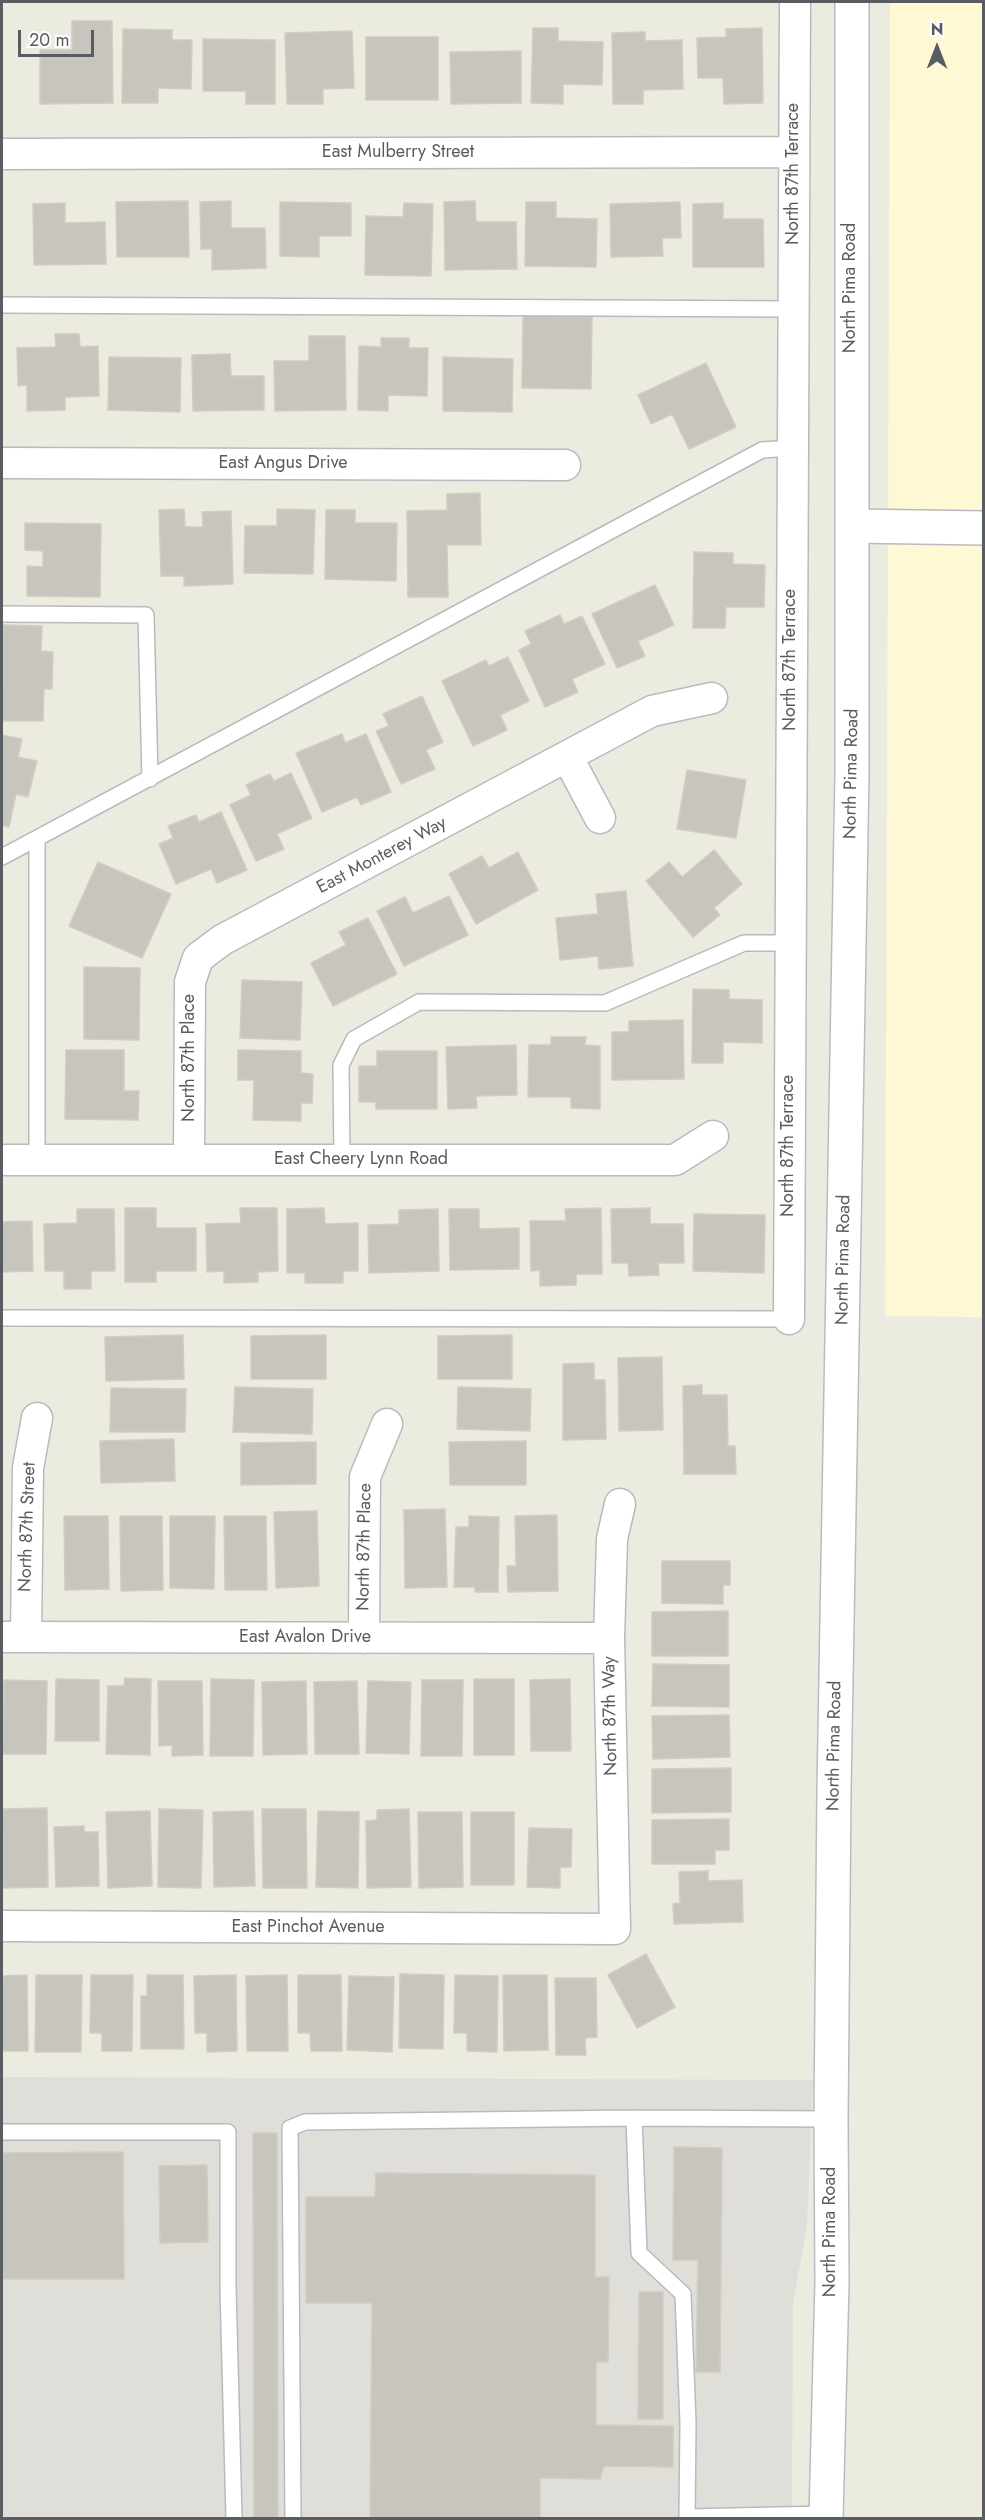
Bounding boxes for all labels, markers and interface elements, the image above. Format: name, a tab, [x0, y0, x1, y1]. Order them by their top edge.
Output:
scale bar	[21, 18, 98, 56]
north arrow	[907, 18, 967, 78]
text: N	[931, 18, 943, 41]
text: 20 m	[29, 27, 69, 53]
street label: North 87th Terrace	[783, 103, 805, 245]
street label: East Mulberry Street	[322, 142, 474, 164]
street label: North Pima Road	[840, 223, 862, 353]
street label: East Angus Drive	[218, 453, 348, 475]
street label: North 87th Terrace	[780, 589, 802, 731]
street label: North Pima Road	[840, 709, 864, 839]
street label: East Monterey Way	[313, 813, 451, 899]
street label: North 87th Place	[179, 994, 201, 1122]
street label: North 87th Terrace	[778, 1075, 800, 1217]
street label: East Cheery Lynn Road	[274, 1149, 448, 1171]
street label: North Pima Road	[832, 1195, 856, 1325]
street label: North 87th Street	[15, 1462, 41, 1592]
street label: North 87th Place	[353, 1483, 377, 1611]
street label: East Avalon Drive	[239, 1627, 371, 1649]
street label: North 87th Way	[599, 1656, 623, 1776]
street label: North Pima Road	[823, 1681, 847, 1811]
street label: East Pinchot Avenue	[231, 1917, 385, 1939]
street label: North Pima Road	[820, 2167, 842, 2297]

